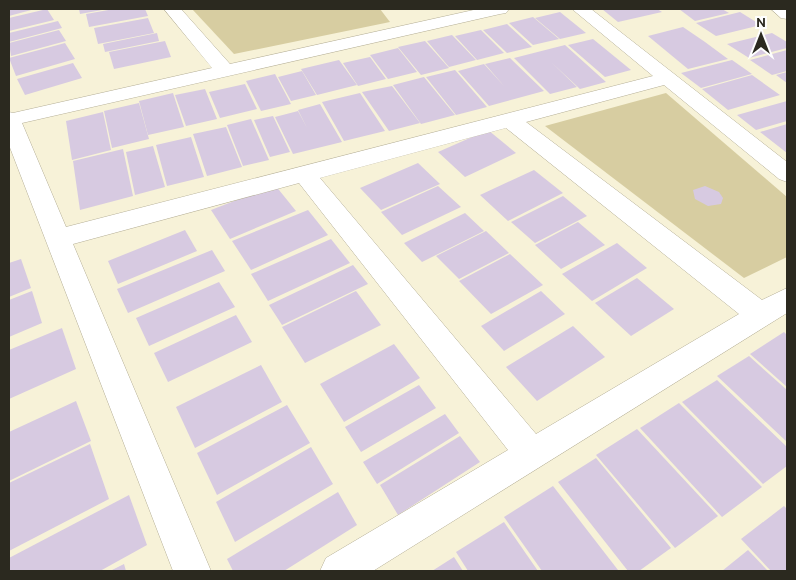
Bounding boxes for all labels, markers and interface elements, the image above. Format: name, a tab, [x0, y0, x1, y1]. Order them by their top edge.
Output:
north arrow	[736, 10, 786, 60]
text: N	[756, 15, 766, 32]

